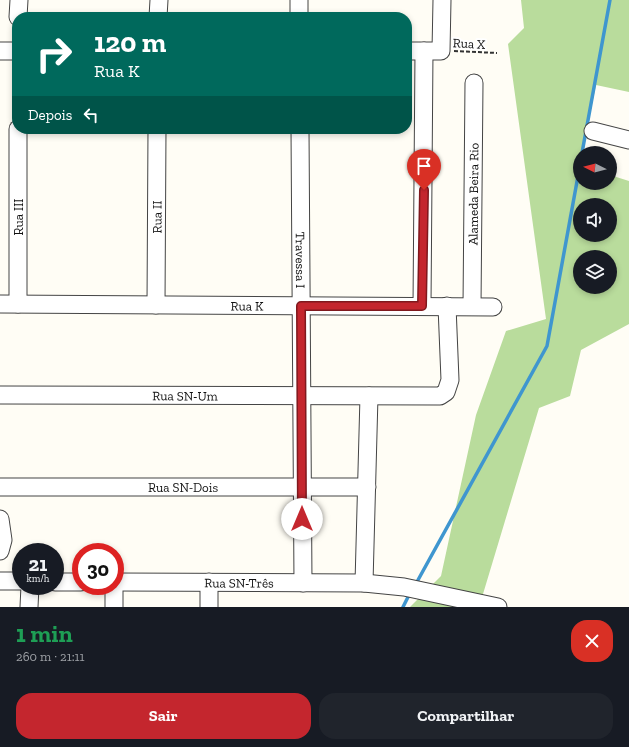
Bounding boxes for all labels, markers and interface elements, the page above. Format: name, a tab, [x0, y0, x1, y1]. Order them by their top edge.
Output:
text: 120 m	[94, 26, 166, 59]
icon: right	[28, 28, 80, 80]
street label: Rua X	[452, 35, 486, 52]
text: Rua K	[94, 60, 140, 82]
icon: left	[80, 104, 102, 126]
text: Depois	[28, 106, 72, 124]
street label: Alameda Beira Rio	[466, 142, 481, 245]
north arrow	[573, 146, 617, 190]
map controls	[573, 146, 617, 294]
pin	[407, 149, 441, 190]
icon: arrive	[413, 155, 435, 177]
street label: Rua III	[11, 198, 26, 236]
button: sound	[573, 198, 617, 242]
street label: Rua II	[149, 200, 165, 234]
street label: Travessa I	[293, 232, 308, 288]
button: layers	[573, 250, 617, 294]
street label: Rua K	[230, 298, 264, 314]
street label: Rua SN-Um	[152, 388, 218, 403]
street label: Rua SN-Dois	[148, 480, 218, 495]
position arrow	[281, 498, 323, 540]
speed limit sign: 30	[72, 543, 124, 595]
text: 21	[29, 552, 47, 576]
text: km/h	[27, 573, 49, 585]
street label: Rua SN-Três	[204, 575, 274, 591]
text: 1 min	[16, 619, 73, 648]
button: close	[571, 620, 613, 662]
text: 260 m · 21:11	[16, 649, 85, 664]
button: Sair	[16, 693, 311, 739]
button: Compartilhar	[319, 693, 613, 739]

